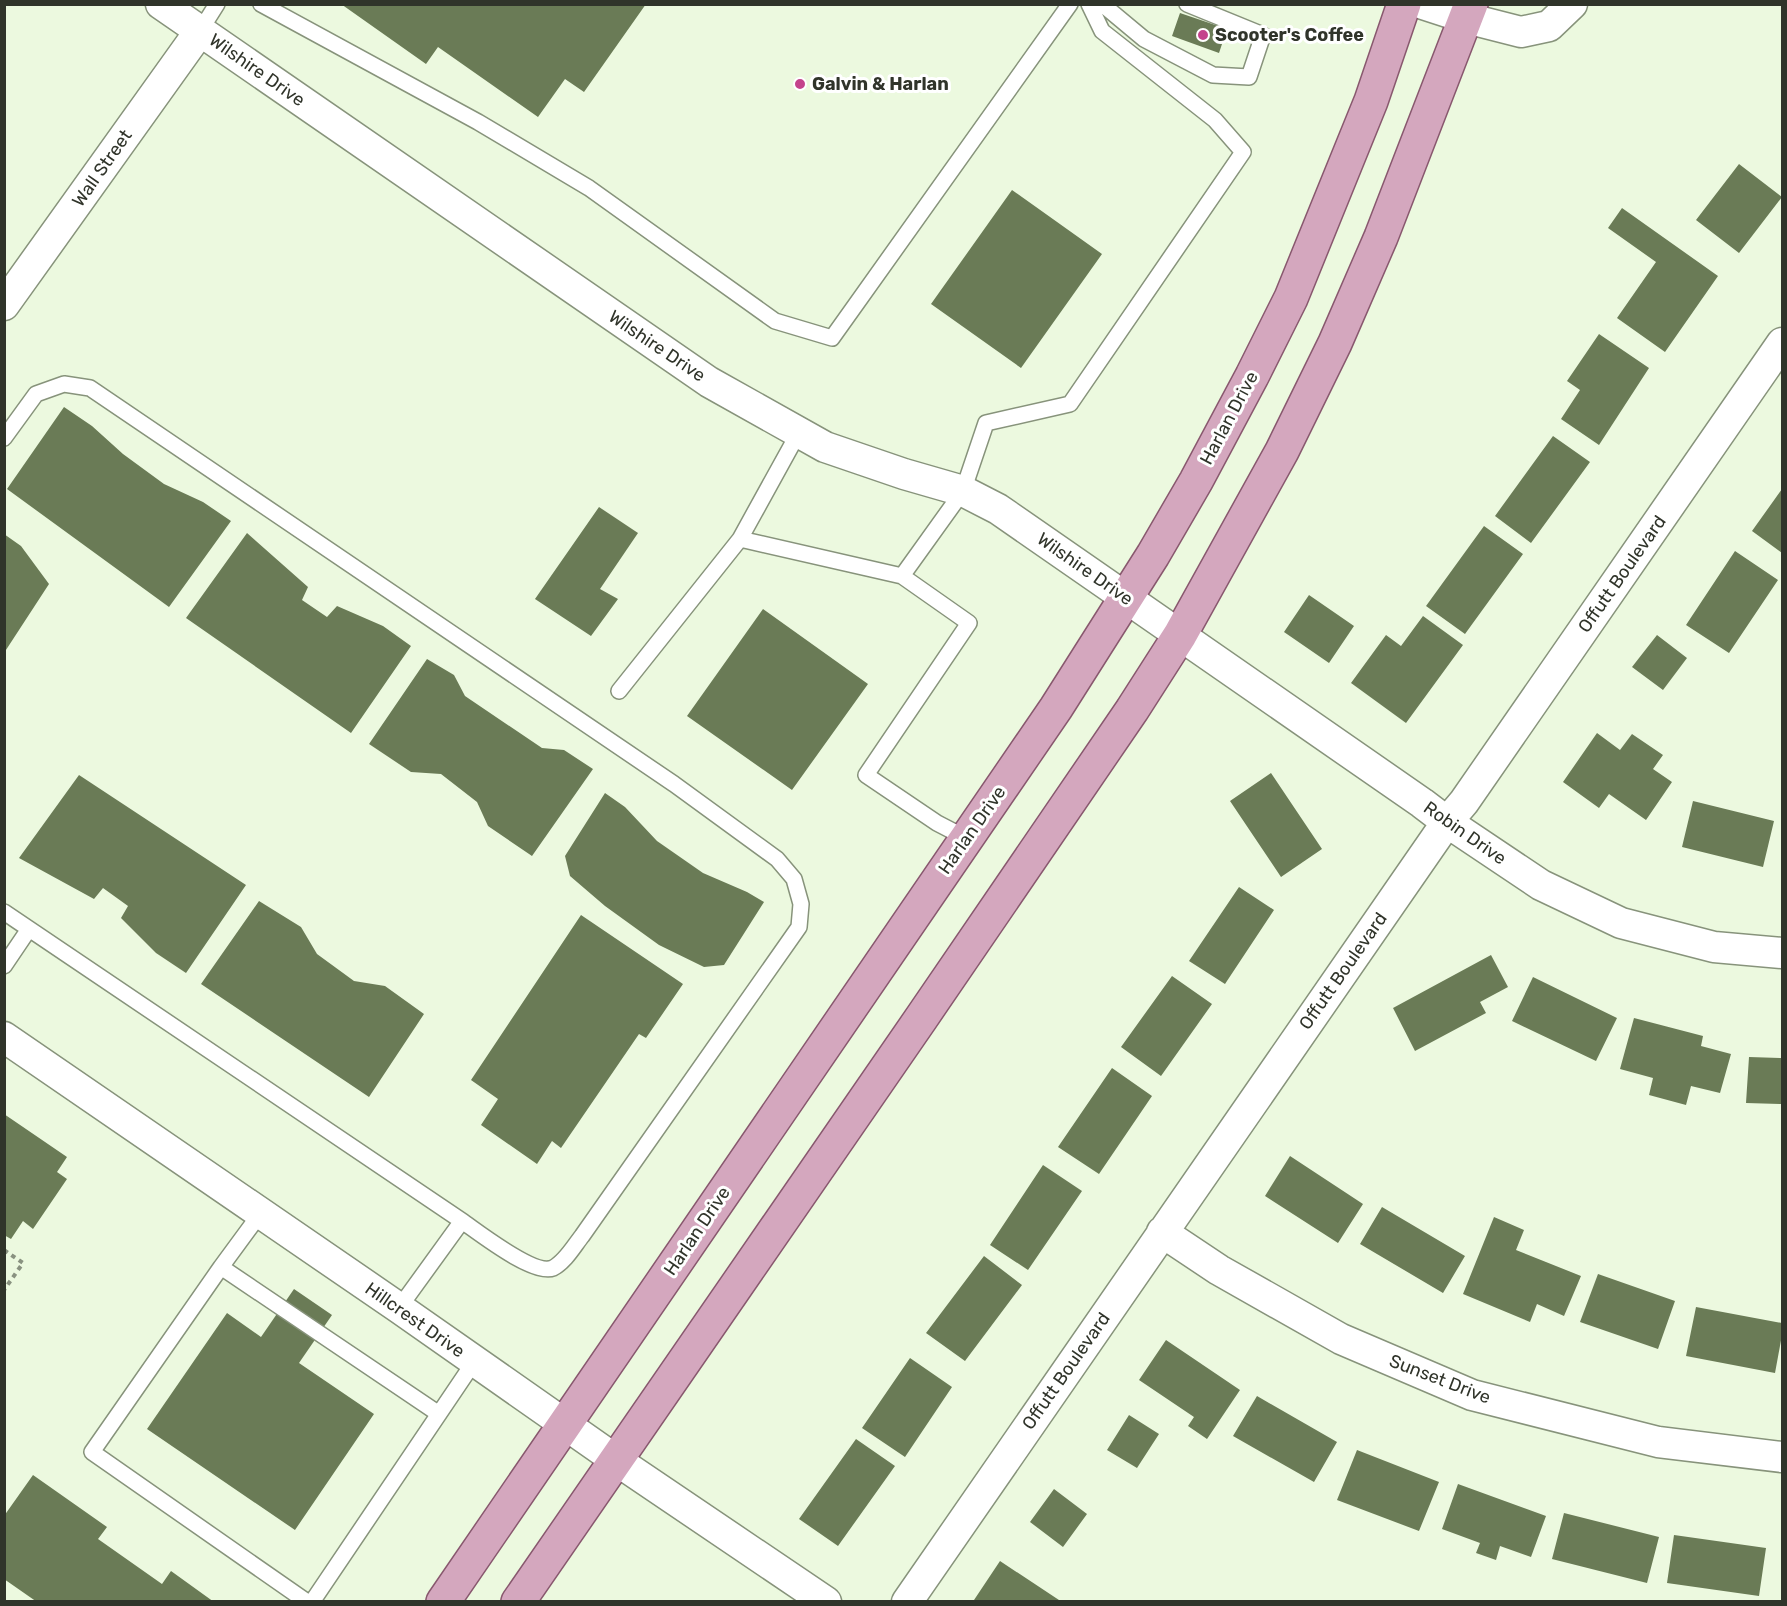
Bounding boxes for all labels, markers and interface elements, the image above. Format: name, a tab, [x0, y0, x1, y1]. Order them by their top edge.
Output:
place label: Scooter's Coffee	[1215, 24, 1364, 46]
marker: Scooter's Coffee	[1196, 28, 1210, 42]
street label: Wilshire Drive	[205, 29, 309, 111]
place label: Galvin & Harlan	[812, 73, 949, 95]
marker: Galvin & Harlan	[793, 77, 807, 91]
street label: Wall Street	[67, 125, 137, 211]
street label: Wilshire Drive	[604, 306, 710, 386]
street label: Harlan Drive	[1195, 368, 1263, 468]
street label: Offutt Boulevard	[1573, 511, 1671, 637]
street label: Wilshire Drive	[1033, 528, 1137, 610]
street label: Harlan Drive	[934, 782, 1010, 878]
street label: Robin Drive	[1419, 797, 1511, 869]
street label: Offutt Boulevard	[1294, 908, 1392, 1034]
street label: Harlan Drive	[659, 1182, 735, 1280]
street label: Hillcrest Drive	[361, 1278, 469, 1362]
street label: Offutt Boulevard	[1017, 1308, 1115, 1434]
street label: Sunset Drive	[1386, 1350, 1494, 1408]

